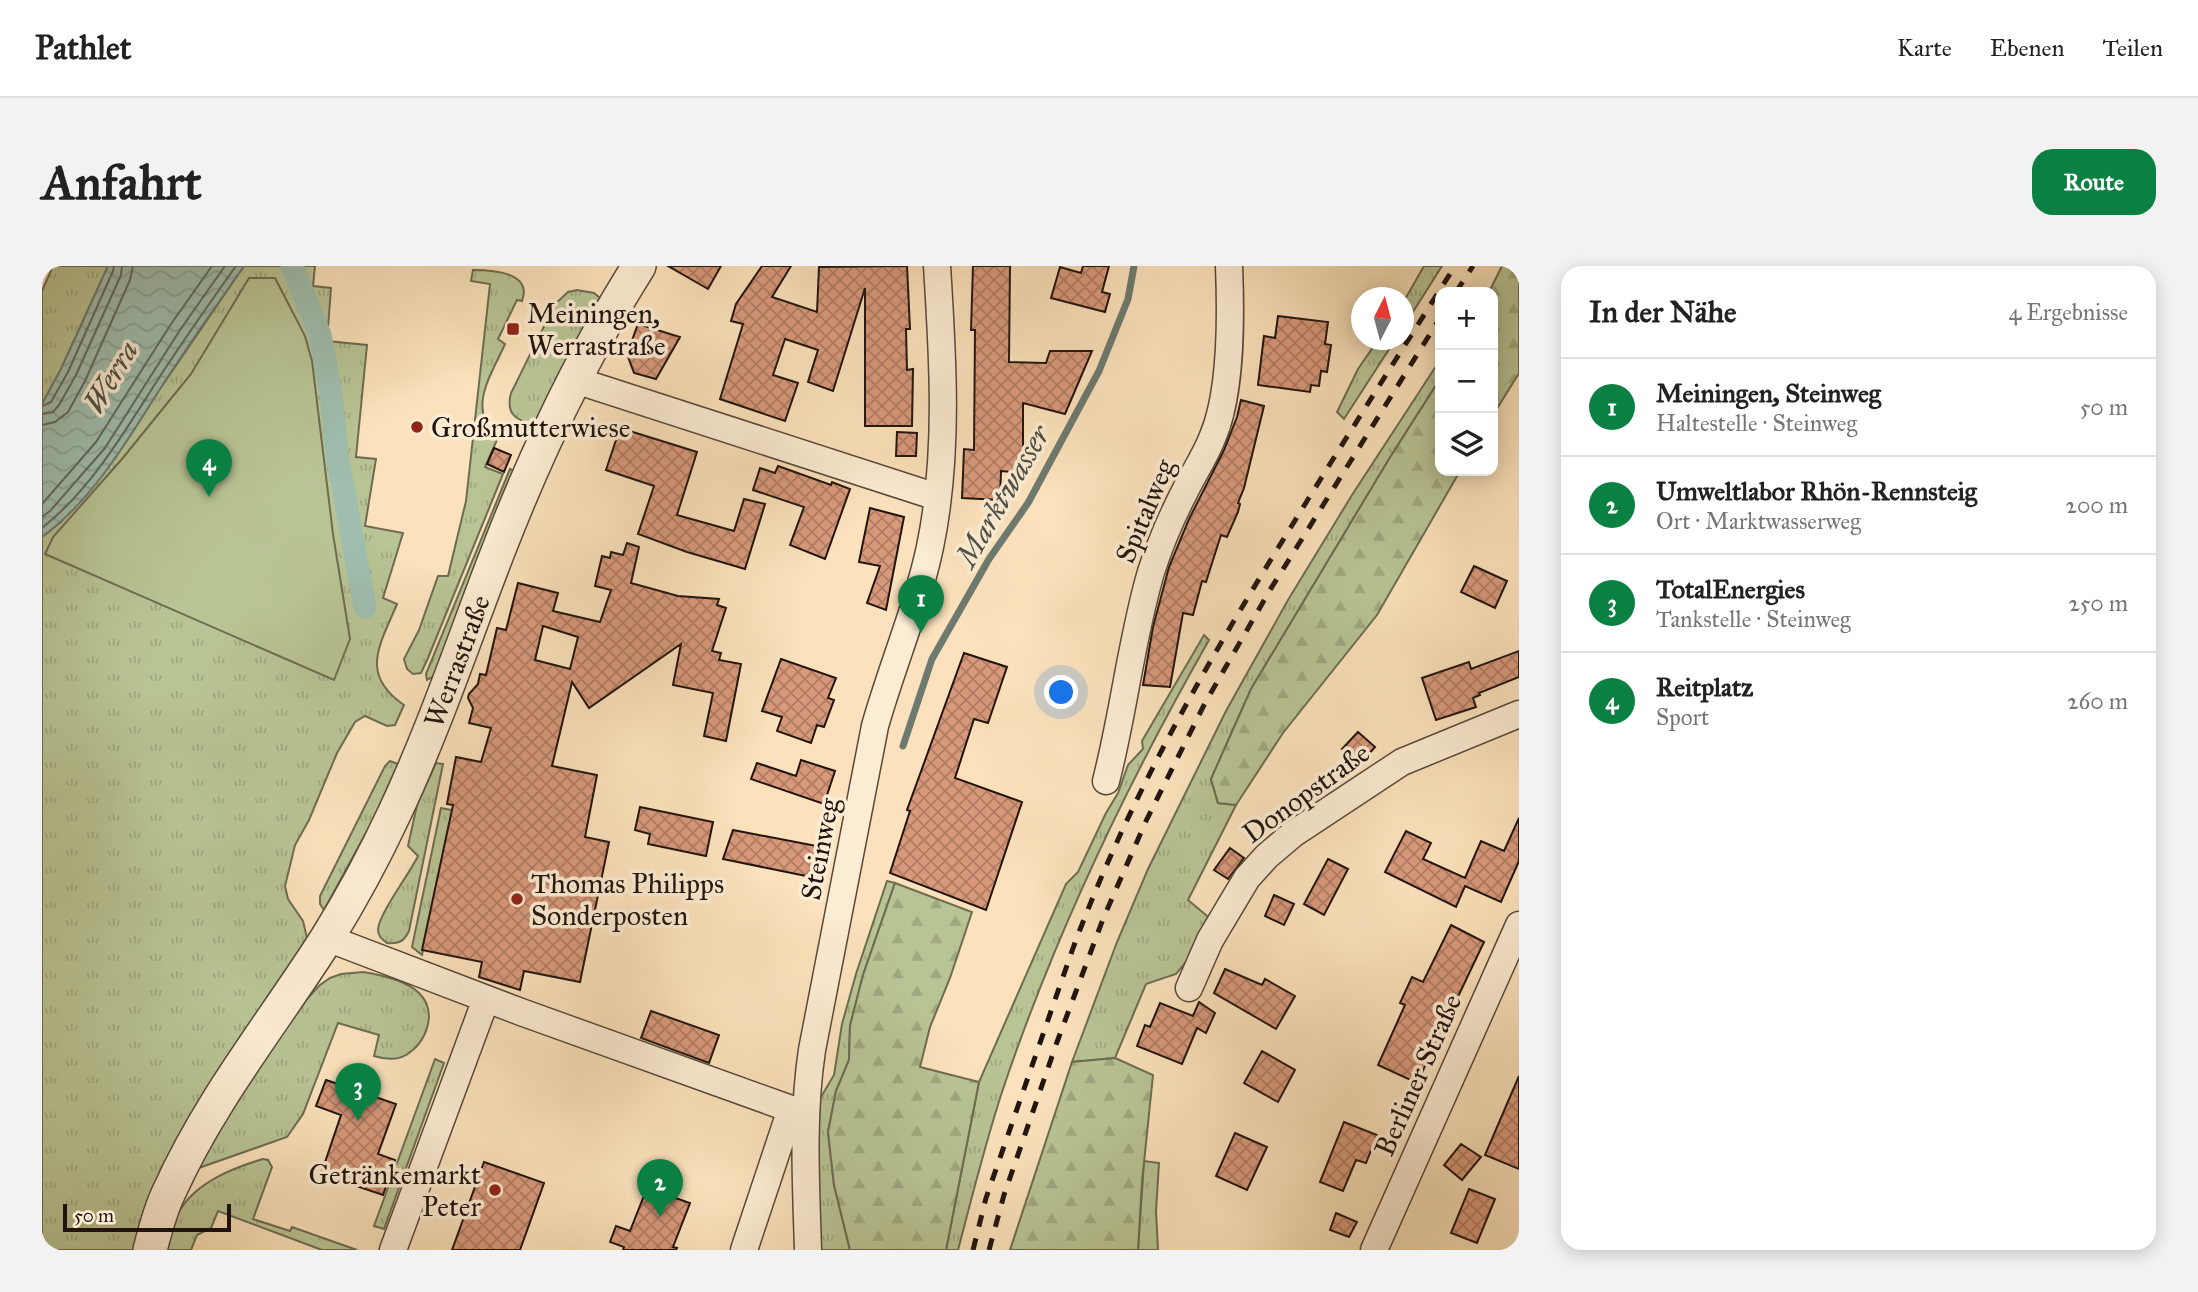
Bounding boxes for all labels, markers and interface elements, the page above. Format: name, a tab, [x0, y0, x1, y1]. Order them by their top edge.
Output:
text: Pathlet	[35, 28, 132, 68]
text: Karte	[1897, 33, 1952, 63]
text: Ebenen	[1990, 33, 2065, 63]
text: Teilen	[2103, 33, 2163, 63]
button: Route	[2032, 149, 2156, 215]
text: Anfahrt	[42, 153, 202, 212]
north arrow	[1351, 287, 1414, 350]
map controls	[1435, 287, 1498, 476]
button: +	[1435, 287, 1498, 350]
text: In der Nähe	[1589, 294, 1737, 330]
place label: Meiningen, Werrastraße	[527, 296, 666, 363]
text: 4 Ergebnisse	[2009, 298, 2128, 326]
marker: Meiningen, Werrastraße	[505, 321, 521, 337]
water label: Werra	[76, 334, 146, 420]
button: −	[1435, 350, 1498, 413]
text: Meiningen, Steinweg	[1656, 377, 1881, 409]
text: 1	[1607, 393, 1617, 421]
text: 50 m	[2080, 393, 2128, 421]
text: Haltestelle · Steinweg	[1656, 409, 1857, 437]
place label: Großmutterwiese	[431, 410, 630, 445]
button: layers	[1435, 413, 1498, 476]
water label: Marktwasser	[947, 418, 1059, 576]
marker: Großmutterwiese	[409, 419, 425, 435]
pin: 4	[186, 439, 232, 497]
street label: Spitalweg	[1107, 453, 1183, 568]
text: Umweltlabor Rhön-Rennsteig	[1656, 475, 1977, 507]
text: 2	[1606, 491, 1618, 519]
text: 200 m	[2066, 491, 2128, 519]
text: Ort · Marktwasserweg	[1656, 507, 1861, 535]
text: TotalEnergies	[1656, 573, 1805, 605]
pin: 1	[898, 575, 944, 633]
text: 3	[1607, 589, 1617, 617]
text: 250 m	[2068, 589, 2128, 617]
street label: Werrastraße	[416, 590, 497, 732]
text: Tankstelle · Steinweg	[1656, 605, 1851, 633]
text: Reitplatz	[1656, 671, 1753, 703]
your location	[1044, 675, 1078, 709]
text: 4	[1606, 687, 1618, 715]
text: 260 m	[2067, 687, 2128, 715]
text: Sport	[1656, 703, 1709, 731]
street label: Donopstraße	[1236, 735, 1376, 851]
street label: Steinweg	[793, 794, 847, 903]
place label: Thomas Philipps Sonderposten	[531, 866, 724, 933]
marker: Thomas Philipps Sonderposten	[509, 891, 525, 907]
street label: Berliner Straße	[1367, 989, 1469, 1161]
pin: 3	[335, 1063, 381, 1121]
place label: Getränkemarkt Peter	[309, 1157, 481, 1224]
pin: 2	[637, 1159, 683, 1217]
marker: Getränkemarkt Peter	[487, 1182, 503, 1198]
scale bar	[63, 1201, 231, 1233]
text: 50 m	[74, 1204, 114, 1227]

